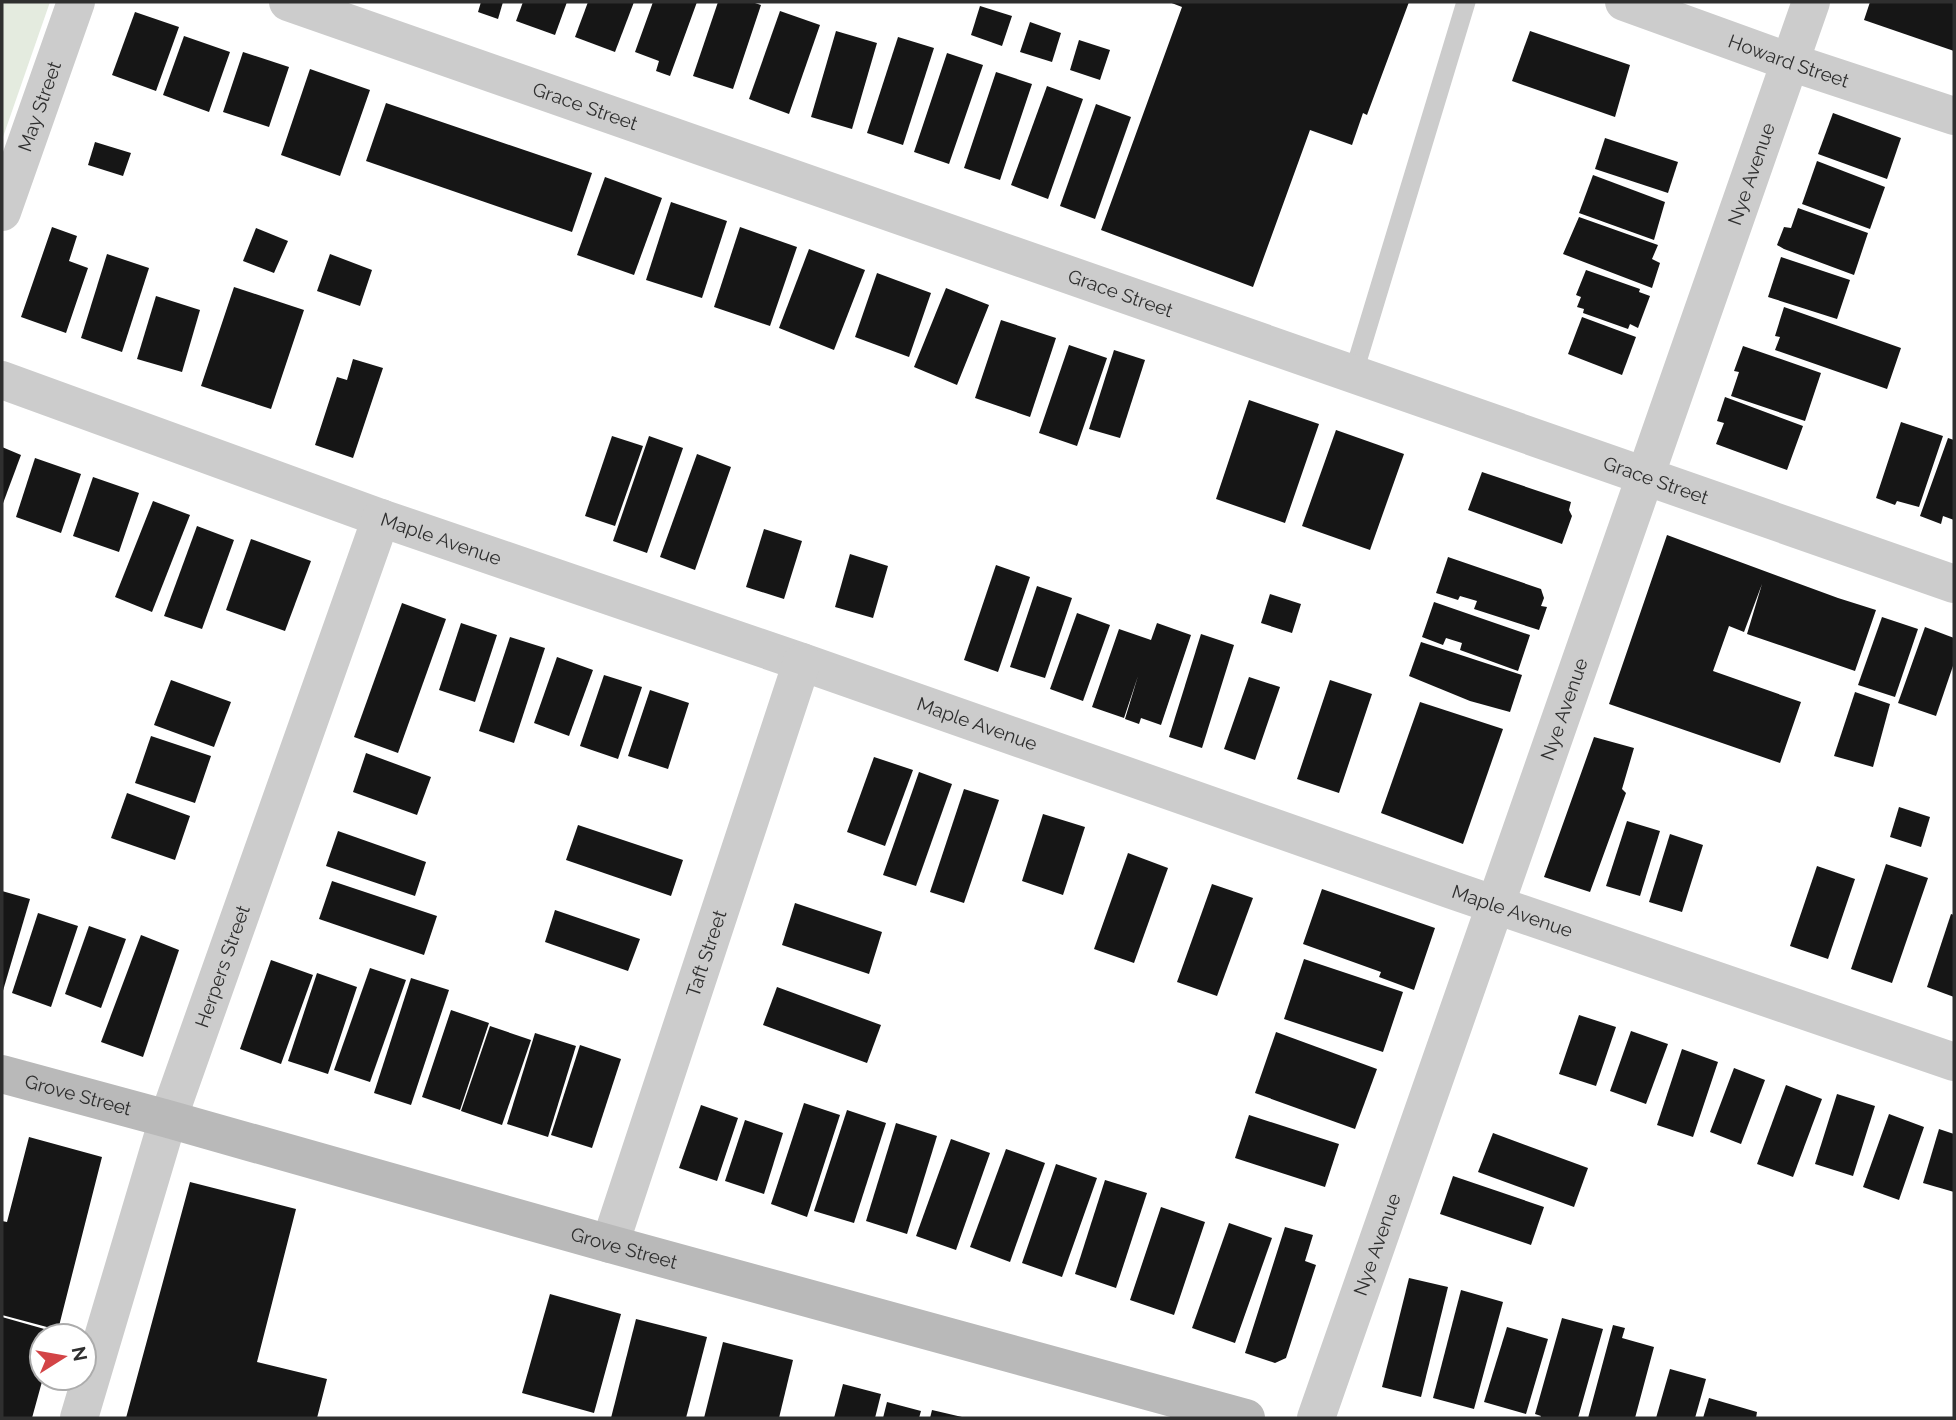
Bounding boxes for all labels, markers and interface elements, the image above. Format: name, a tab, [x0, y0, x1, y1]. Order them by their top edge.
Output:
street label: Howard Street	[1725, 30, 1853, 92]
street label: May Street	[13, 58, 65, 154]
street label: Grace Street	[530, 77, 641, 135]
street label: Nye Avenue	[1723, 120, 1779, 228]
street label: Grace Street	[1065, 264, 1177, 322]
street label: Grace Street	[1601, 451, 1712, 509]
street label: Maple Avenue	[378, 508, 504, 569]
street label: Nye Avenue	[1536, 655, 1592, 763]
street label: Maple Avenue	[914, 692, 1040, 755]
street label: Maple Avenue	[1449, 880, 1576, 942]
street label: Herpers Street	[190, 902, 254, 1030]
street label: Taft Street	[681, 907, 731, 1000]
street label: Grove Street	[23, 1070, 135, 1120]
street label: Nye Avenue	[1349, 1190, 1405, 1298]
street label: Grove Street	[568, 1223, 680, 1273]
north arrow	[28, 1322, 98, 1392]
text: N	[68, 1345, 92, 1363]

